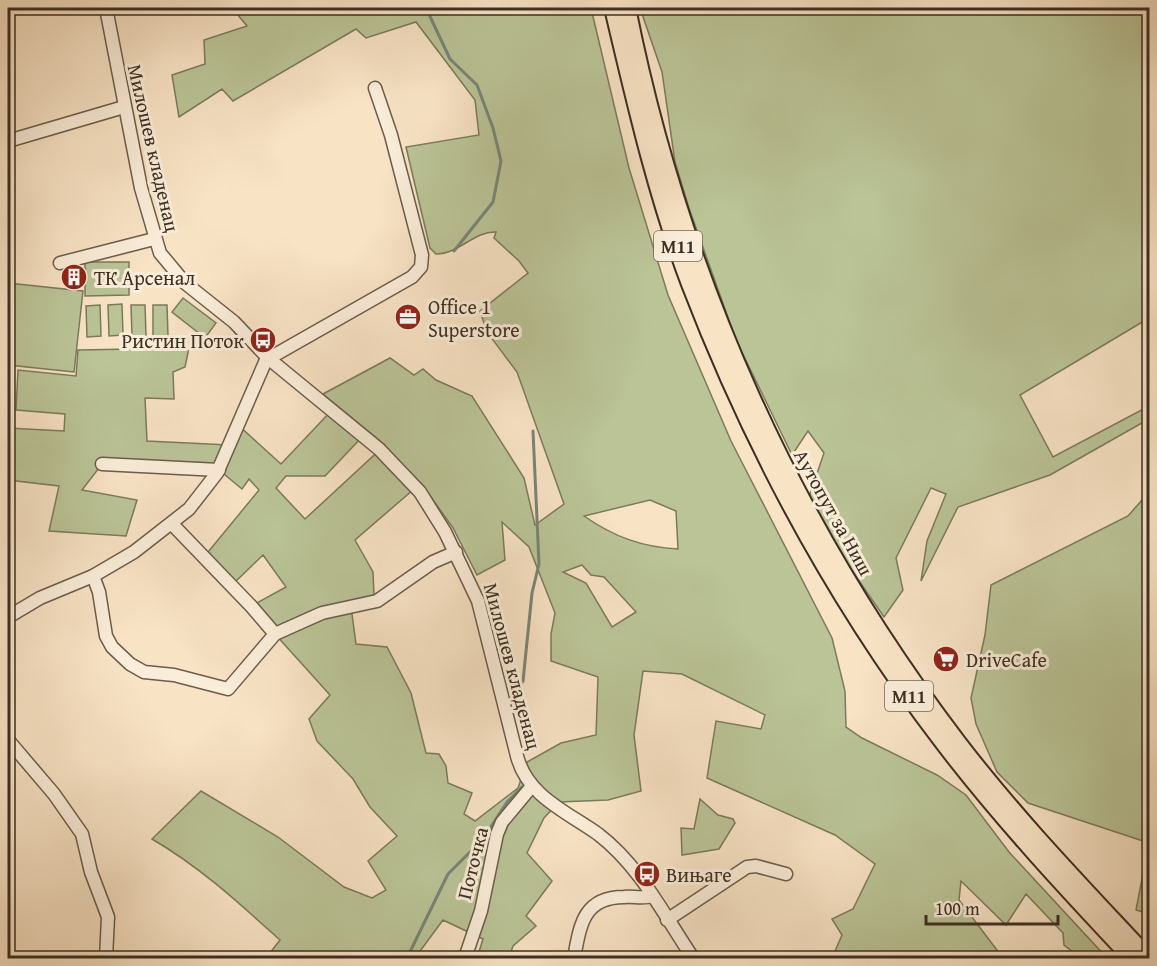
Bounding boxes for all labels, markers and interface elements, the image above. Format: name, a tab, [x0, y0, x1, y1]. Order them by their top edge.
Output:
street label: Милошев кладенац	[121, 61, 188, 235]
road number: M11	[654, 231, 702, 261]
building icon: ТК Арсенал	[59, 262, 89, 292]
place label: ТК Арсенал	[94, 263, 195, 292]
place label: Office 1 Superstore	[428, 292, 520, 344]
office icon: Office 1 Superstore	[393, 302, 423, 332]
bus stop icon: Ристин Поток	[248, 325, 278, 355]
place label: Ристин Поток	[122, 326, 245, 355]
street label: Аутопут за Ниш	[787, 443, 881, 581]
street label: Милошев кладенац	[477, 580, 549, 753]
supermarket icon: DriveCafe	[931, 644, 961, 674]
place label: DriveCafe	[966, 645, 1047, 674]
road number: M11	[885, 681, 933, 711]
street label: Поточка	[449, 823, 495, 902]
bus stop icon: Вињаге	[632, 859, 662, 889]
place label: Вињаге	[666, 860, 732, 889]
scale bar	[926, 888, 1058, 926]
text: 100 m	[935, 895, 980, 922]

